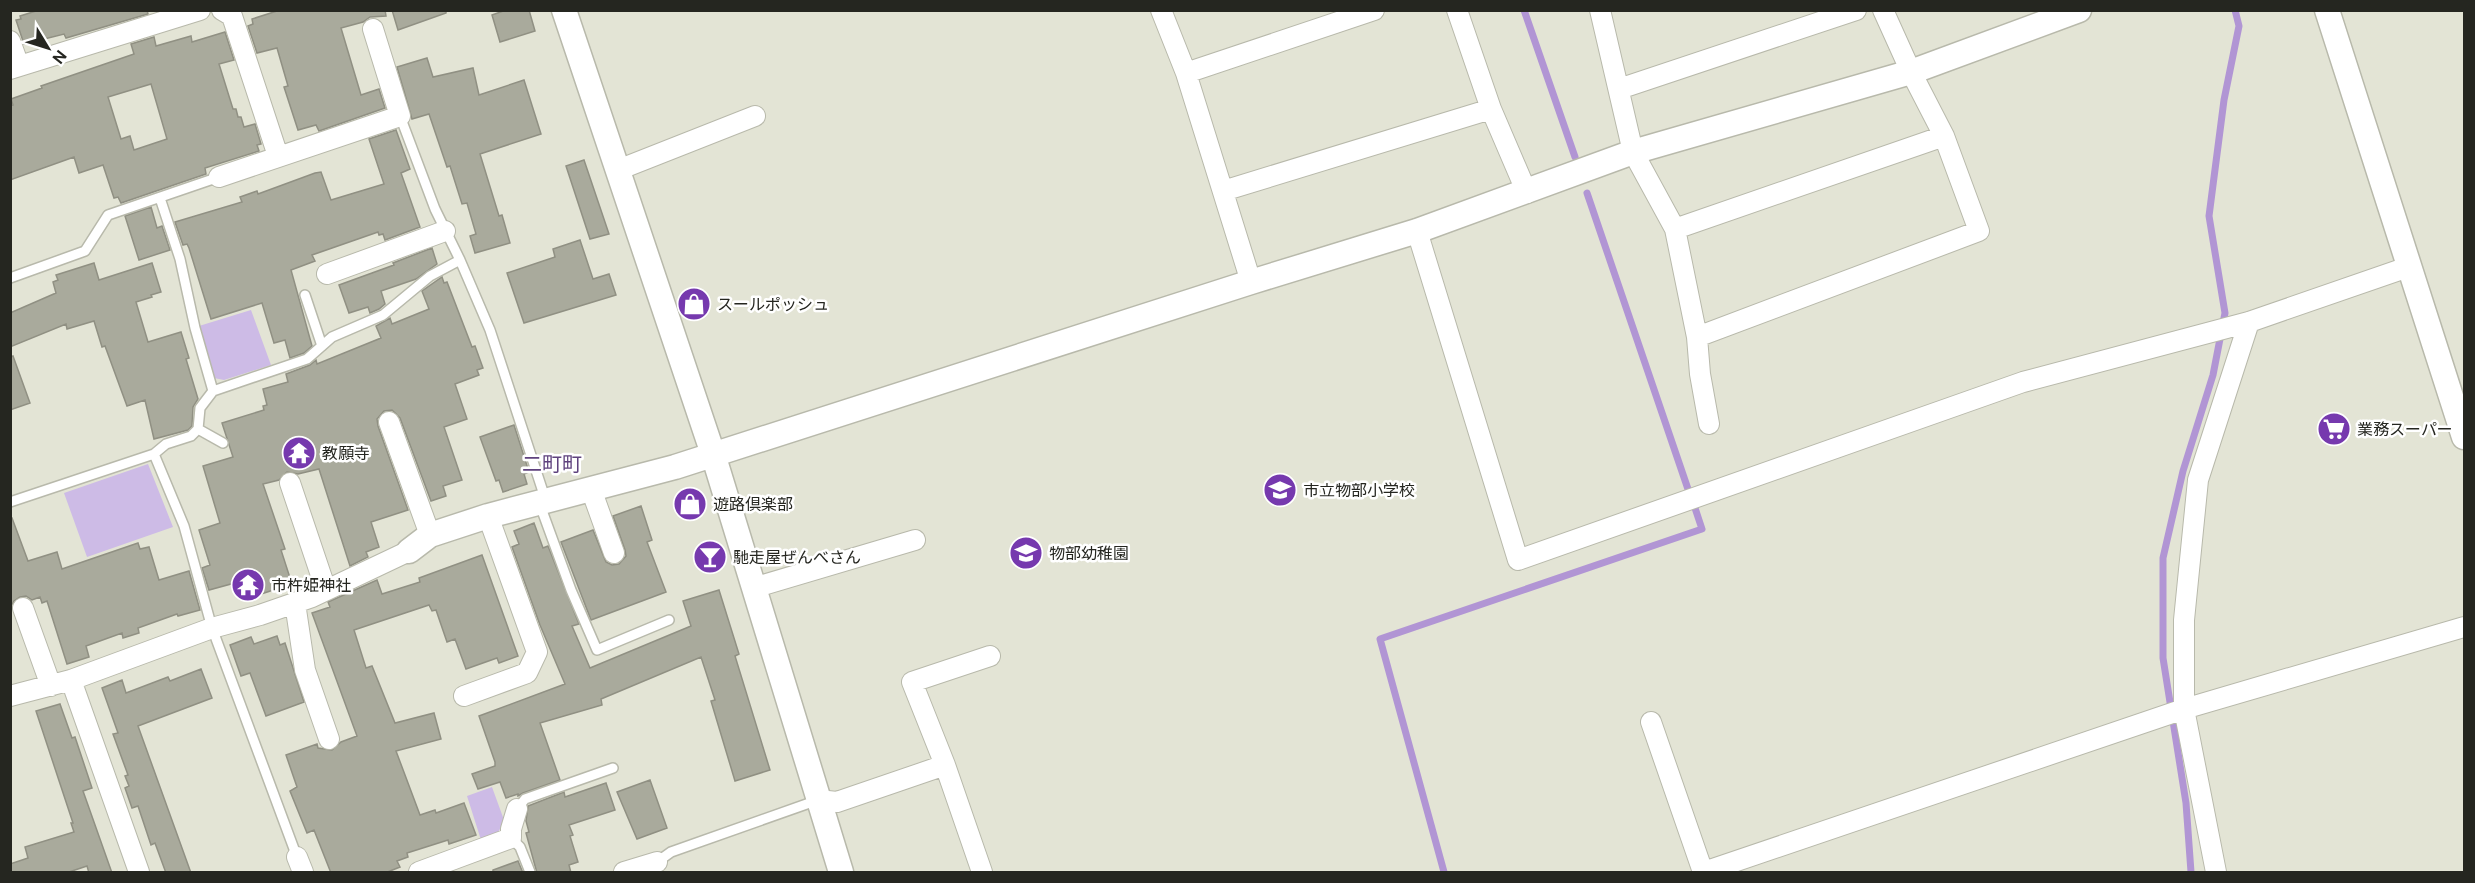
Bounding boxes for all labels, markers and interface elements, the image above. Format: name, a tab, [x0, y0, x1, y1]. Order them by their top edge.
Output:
north arrow	[18, 18, 78, 78]
text: N	[48, 46, 71, 68]
shop icon: スールポッシュ	[676, 286, 712, 322]
place label: スールポッシュ	[717, 294, 829, 315]
supermarket icon: 業務スーパー	[2316, 411, 2352, 447]
place label: 業務スーパー	[2357, 419, 2453, 440]
temple icon: 教願寺	[281, 435, 317, 471]
place label: 教願寺	[322, 443, 370, 464]
district label: 二町町	[522, 451, 582, 477]
school or university icon: 市立物部小学校	[1262, 472, 1298, 508]
place label: 市立物部小学校	[1303, 480, 1415, 501]
shop icon: 遊路倶楽部	[672, 486, 708, 522]
place label: 遊路倶楽部	[713, 494, 793, 515]
school or university icon: 物部幼稚園	[1008, 535, 1044, 571]
bar icon: 馳走屋ぜんべさん	[692, 539, 728, 575]
place label: 物部幼稚園	[1049, 543, 1129, 564]
place label: 馳走屋ぜんべさん	[733, 547, 861, 568]
temple icon: 市杵姫神社	[230, 567, 266, 603]
place label: 市杵姫神社	[271, 575, 351, 596]

